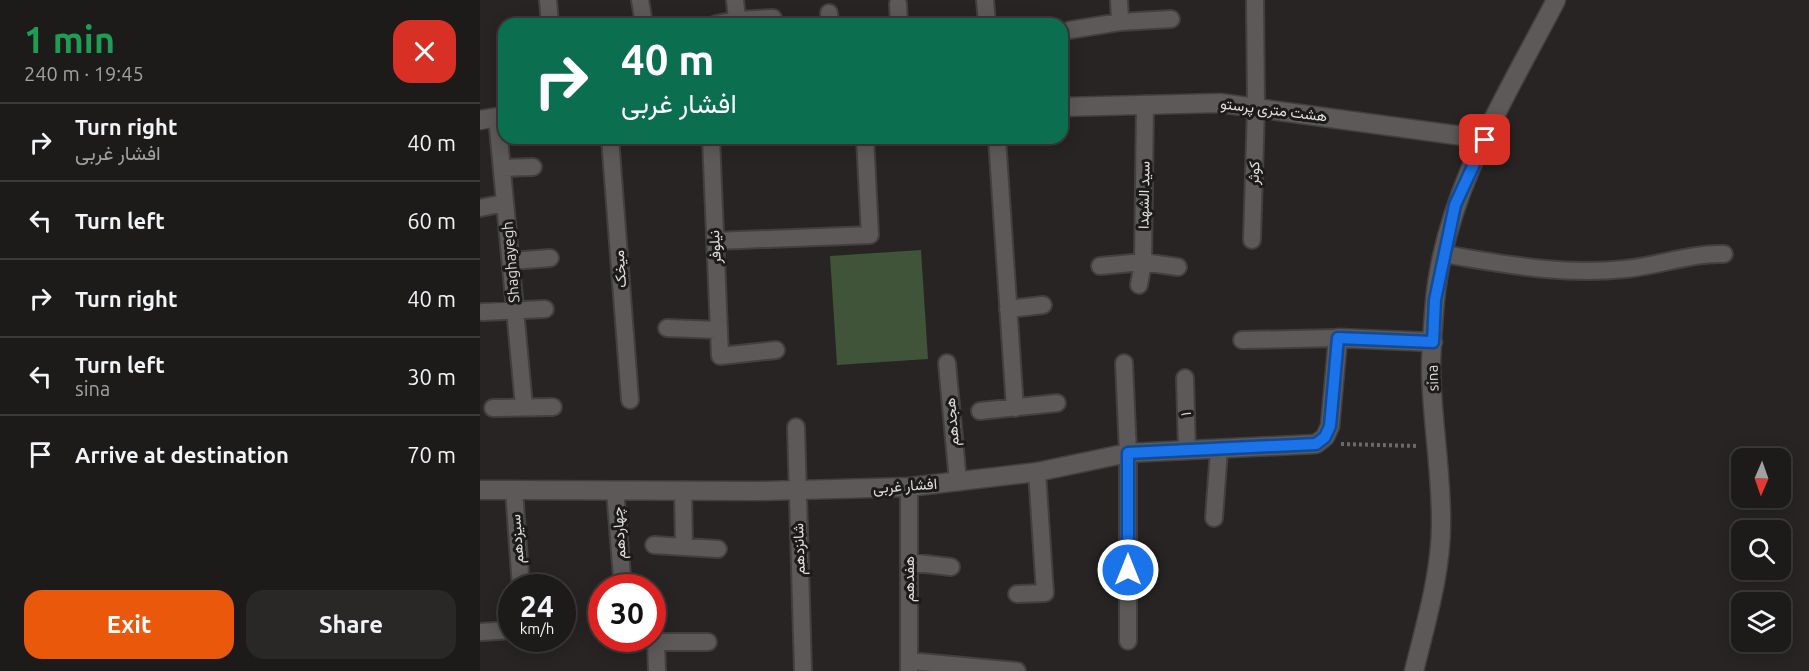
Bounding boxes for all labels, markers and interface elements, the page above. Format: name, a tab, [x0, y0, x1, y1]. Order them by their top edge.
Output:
text: 1 min	[24, 19, 115, 60]
button: close	[393, 20, 456, 83]
text: 40 m	[621, 36, 715, 83]
icon: right	[522, 42, 600, 120]
text: 240 m · 19:45	[24, 62, 144, 85]
text: افشار غربی	[621, 88, 737, 118]
street label: هشت متری پرستو	[1220, 95, 1328, 126]
text: Turn right	[75, 114, 177, 139]
pin	[1459, 114, 1510, 165]
icon: arrive	[1468, 123, 1501, 156]
icon: right	[24, 126, 57, 159]
text: 40 m	[407, 130, 456, 155]
text: افشار غربی	[75, 141, 161, 164]
street label: کوثر	[1245, 160, 1263, 186]
street label: سید الشهدا	[1134, 161, 1154, 229]
icon: left	[24, 204, 57, 237]
text: Turn left	[75, 208, 165, 233]
text: 60 m	[407, 208, 456, 233]
street label: Shaghayegh	[498, 221, 523, 303]
street label: نیلوفر	[705, 230, 725, 265]
street label: میخک	[610, 250, 630, 288]
icon: right	[24, 282, 57, 315]
text: Turn right	[75, 286, 177, 311]
text: 40 m	[407, 286, 456, 311]
text: Turn left	[75, 352, 165, 377]
icon: left	[24, 360, 57, 393]
text: 30 m	[407, 364, 456, 389]
street label: sina	[1424, 365, 1441, 392]
text: sina	[75, 377, 110, 400]
street label: هجدهم	[941, 397, 964, 447]
street label: ۱	[1177, 412, 1194, 416]
icon: arrive	[24, 438, 57, 471]
text: Arrive at destination	[75, 442, 289, 467]
text: 70 m	[407, 442, 456, 467]
north arrow	[1731, 448, 1791, 508]
map controls	[1731, 448, 1791, 652]
street label: افشار غربی	[872, 475, 938, 498]
street label: چهاردهم	[608, 506, 631, 560]
street label: سیزدهم	[506, 513, 529, 564]
button: search	[1731, 520, 1791, 580]
street label: شانزدهم	[789, 523, 810, 575]
position arrow	[1096, 538, 1160, 602]
street label: هفدهم	[900, 556, 919, 602]
speed limit sign: 30	[588, 574, 666, 652]
text: 24	[520, 589, 554, 623]
button: Exit	[24, 590, 234, 659]
button: Share	[246, 590, 456, 659]
button: layers	[1731, 592, 1791, 652]
text: km/h	[520, 620, 554, 637]

